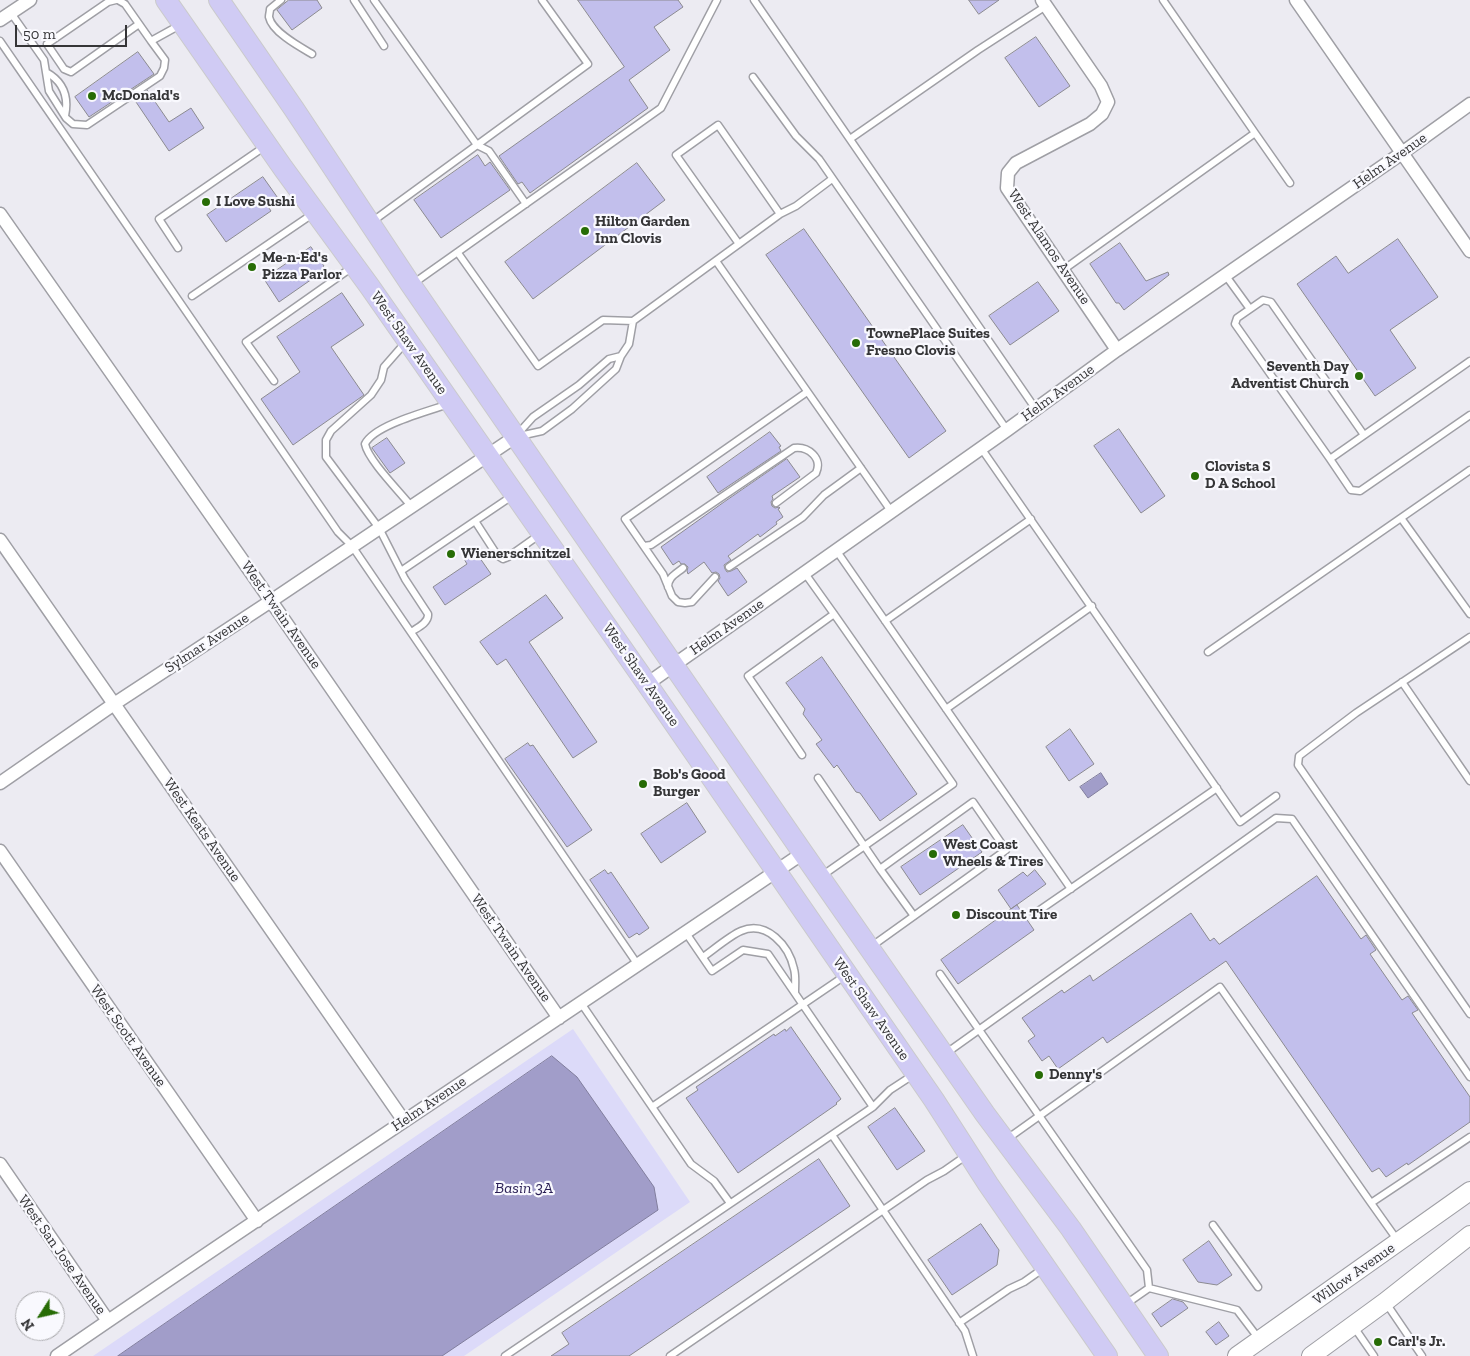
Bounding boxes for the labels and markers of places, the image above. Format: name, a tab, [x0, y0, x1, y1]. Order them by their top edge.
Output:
place label: McDonald's	[102, 87, 180, 105]
marker: McDonald's	[86, 90, 98, 102]
place label: I Love Sushi	[216, 193, 295, 211]
marker: I Love Sushi	[200, 196, 212, 208]
place label: Hilton Garden Inn Clovis	[595, 213, 690, 248]
marker: Hilton Garden Inn Clovis	[579, 225, 591, 237]
place label: Me-n-Ed's Pizza Parlor	[262, 249, 342, 284]
marker: Me-n-Ed's Pizza Parlor	[246, 261, 258, 273]
place label: TownePlace Suites Fresno Clovis	[866, 325, 990, 360]
marker: TownePlace Suites Fresno Clovis	[850, 337, 862, 349]
place label: Seventh Day Adventist Church	[1231, 358, 1349, 393]
marker: Seventh Day Adventist Church	[1353, 370, 1365, 382]
place label: Clovista S D A School	[1205, 458, 1275, 493]
marker: Clovista S D A School	[1189, 470, 1201, 482]
place label: Wienerschnitzel	[461, 545, 571, 563]
marker: Wienerschnitzel	[445, 548, 457, 560]
place label: Bob's Good Burger	[653, 766, 726, 801]
marker: Bob's Good Burger	[637, 778, 649, 790]
place label: West Coast Wheels & Tires	[943, 836, 1043, 871]
marker: West Coast Wheels & Tires	[927, 848, 939, 860]
place label: Discount Tire	[966, 906, 1057, 924]
marker: Discount Tire	[950, 909, 962, 921]
place label: Denny's	[1049, 1066, 1102, 1084]
marker: Denny's	[1033, 1069, 1045, 1081]
place label: Carl's Jr.	[1388, 1333, 1445, 1351]
marker: Carl's Jr.	[1372, 1336, 1384, 1348]

